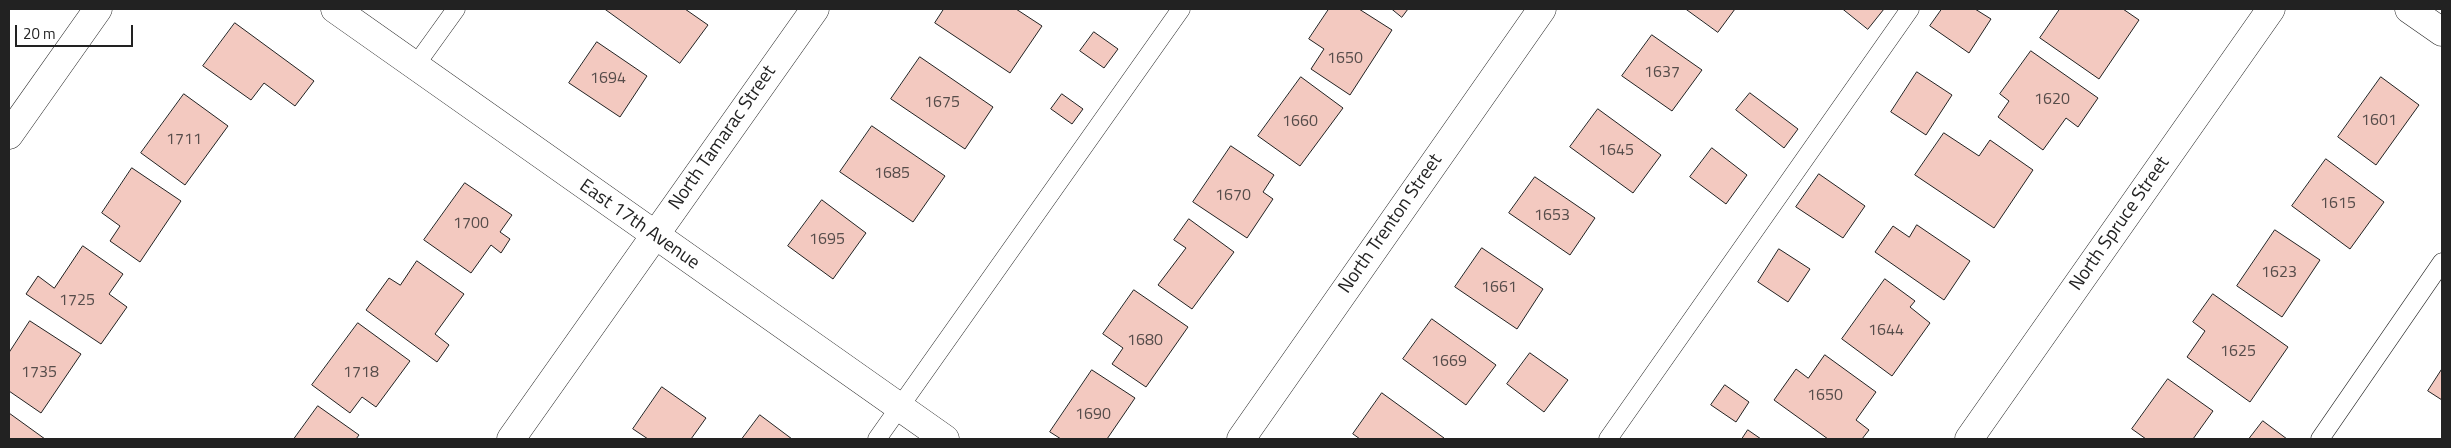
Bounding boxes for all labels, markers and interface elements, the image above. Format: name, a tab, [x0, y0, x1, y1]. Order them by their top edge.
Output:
scale bar	[18, 15, 135, 47]
text: 20 m	[23, 22, 56, 45]
house number: 1650	[1327, 49, 1363, 69]
street label: North Tamarac Street	[665, 61, 781, 215]
house number: 1637	[1644, 63, 1680, 83]
house number: 1694	[590, 69, 626, 89]
house number: 1620	[2034, 90, 2070, 110]
house number: 1675	[924, 93, 960, 113]
house number: 1601	[2361, 111, 2397, 131]
house number: 1660	[1282, 112, 1318, 132]
house number: 1711	[166, 130, 202, 150]
house number: 1645	[1598, 141, 1634, 161]
street label: North Trenton Street	[1334, 150, 1448, 298]
street label: North Spruce Street	[2065, 153, 2175, 295]
house number: 1685	[874, 164, 910, 184]
street label: East 17th Avenue	[575, 175, 703, 275]
house number: 1670	[1215, 186, 1251, 206]
house number: 1615	[2320, 194, 2356, 214]
house number: 1653	[1534, 206, 1570, 226]
house number: 1700	[453, 214, 489, 234]
house number: 1695	[809, 230, 845, 250]
house number: 1623	[2261, 263, 2297, 283]
house number: 1661	[1481, 278, 1517, 298]
house number: 1725	[59, 291, 95, 311]
house number: 1644	[1868, 321, 1904, 341]
house number: 1680	[1127, 331, 1163, 351]
house number: 1625	[2220, 342, 2256, 362]
house number: 1669	[1431, 352, 1467, 372]
house number: 1735	[21, 363, 57, 383]
house number: 1718	[343, 363, 379, 383]
house number: 1650	[1807, 386, 1843, 406]
house number: 1690	[1075, 405, 1111, 425]

